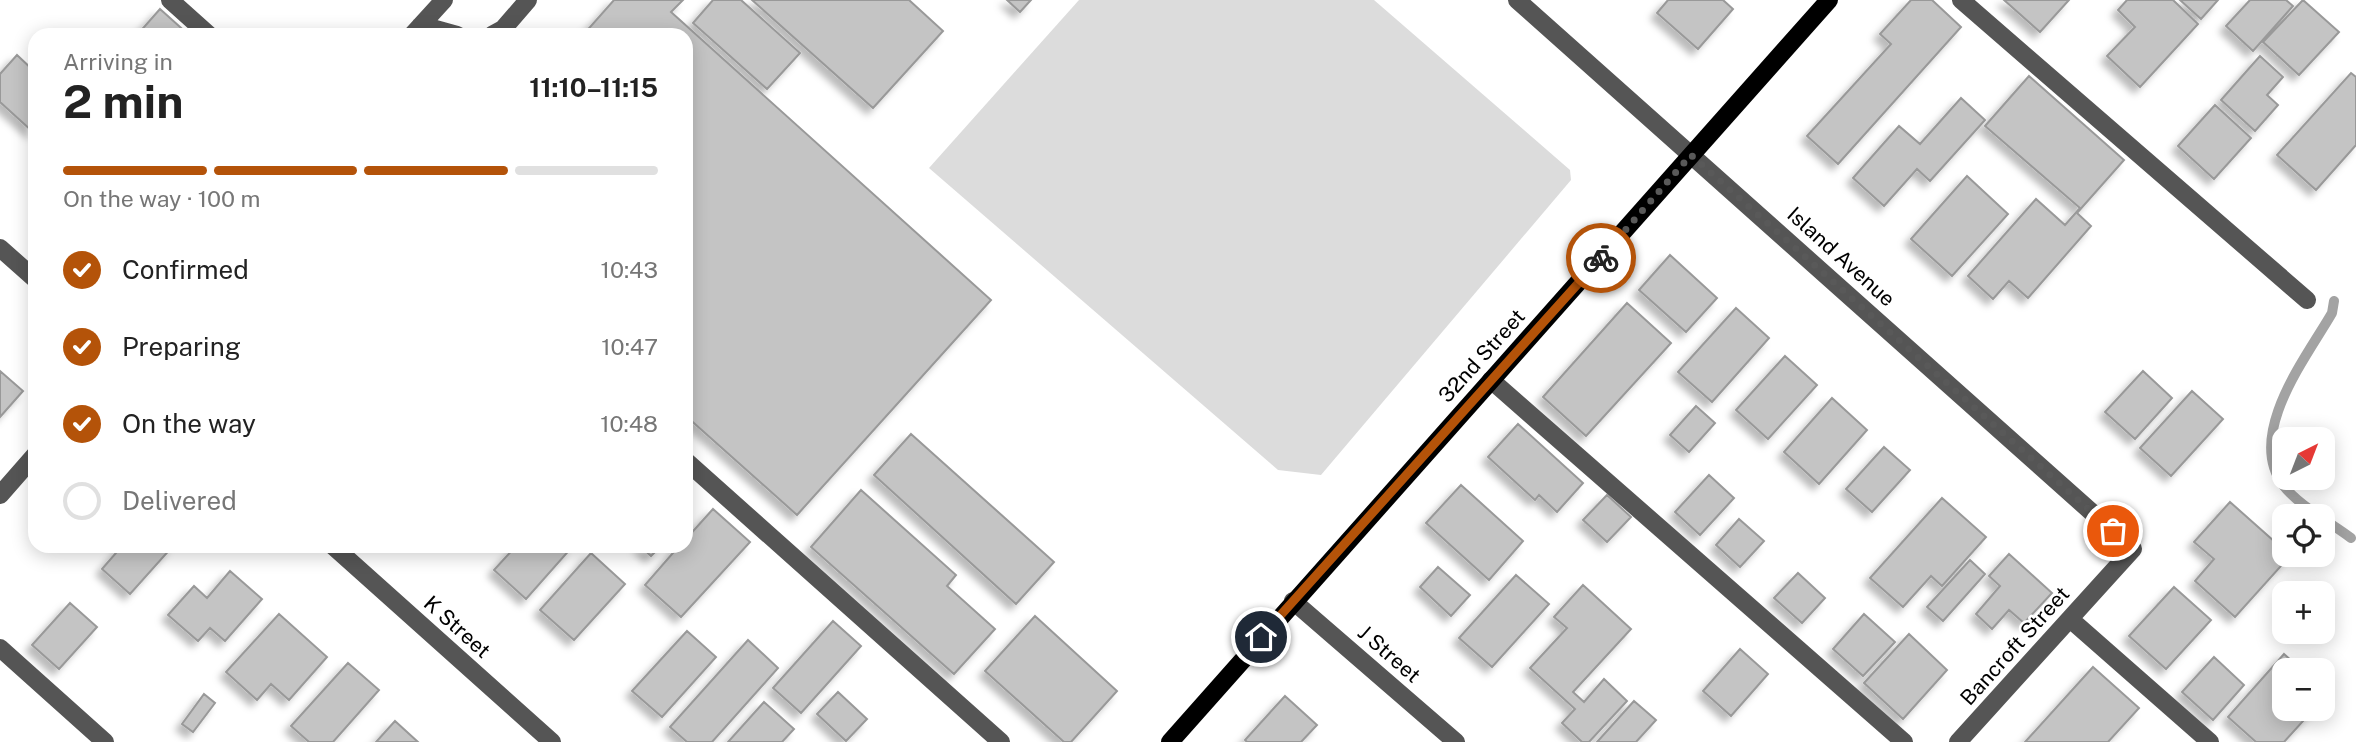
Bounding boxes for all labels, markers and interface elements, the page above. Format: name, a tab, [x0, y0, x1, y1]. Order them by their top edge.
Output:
text: Arriving in	[63, 48, 173, 75]
text: 11:10–11:15	[529, 72, 658, 103]
text: 2 min	[63, 74, 183, 128]
text: On the way · 100 m	[63, 185, 260, 212]
street label: Island Avenue	[1782, 202, 1900, 312]
courier	[1566, 223, 1636, 293]
icon: bike	[1582, 239, 1620, 277]
icon: check	[63, 251, 101, 289]
text: Confirmed	[122, 254, 249, 285]
text: 10:43	[601, 256, 658, 283]
street label: 32nd Street	[1433, 304, 1530, 407]
icon: check	[63, 328, 101, 366]
text: Preparing	[122, 331, 241, 362]
text: 10:47	[601, 333, 658, 360]
icon: check	[63, 405, 101, 443]
text: On the way	[122, 408, 256, 439]
text: 10:48	[600, 410, 658, 437]
north arrow	[2272, 427, 2334, 490]
map controls	[2272, 427, 2335, 721]
text: Delivered	[122, 485, 237, 516]
pin	[2083, 501, 2143, 561]
button: locate	[2272, 504, 2335, 567]
icon: bag	[2094, 512, 2132, 550]
street label: Bancroft Street	[1955, 581, 2074, 710]
button: +	[2272, 581, 2335, 644]
street label: K Street	[419, 590, 496, 663]
pin	[1231, 607, 1291, 667]
icon: home	[1242, 618, 1280, 656]
street label: J Street	[1353, 620, 1426, 688]
button: −	[2272, 658, 2335, 721]

